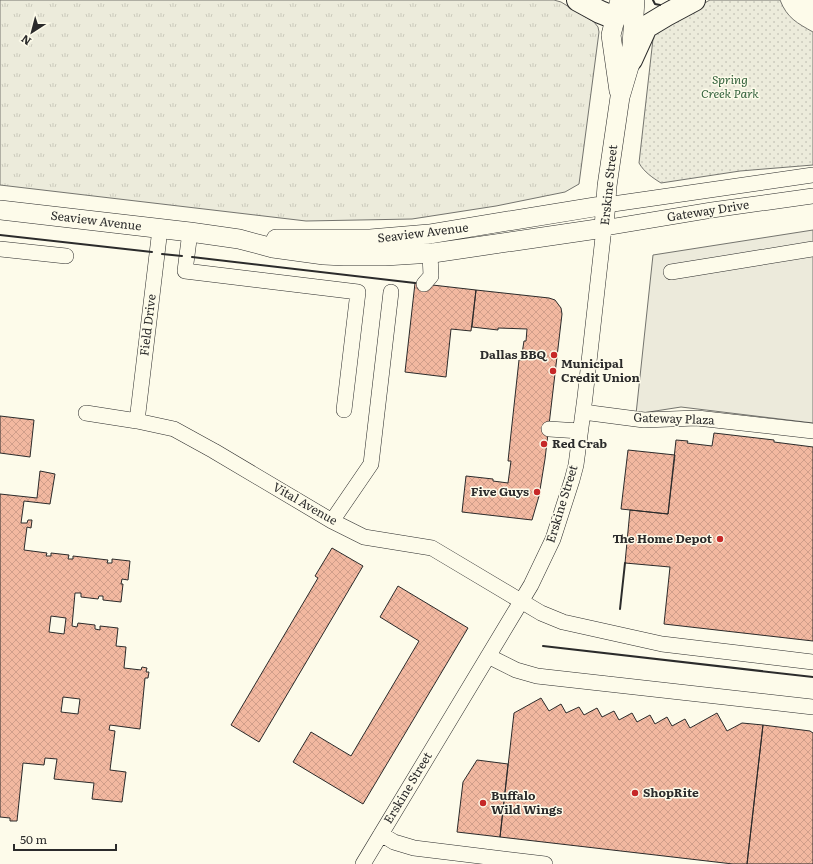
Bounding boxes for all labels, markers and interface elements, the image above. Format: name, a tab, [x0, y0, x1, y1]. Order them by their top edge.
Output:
north arrow	[12, 12, 52, 52]
text: N	[17, 32, 34, 50]
park label: Spring Creek Park	[701, 70, 759, 102]
street label: Erskine Street	[595, 144, 621, 226]
street label: Gateway Drive	[666, 195, 750, 225]
street label: Seaview Avenue	[50, 206, 143, 235]
street label: Seaview Avenue	[376, 218, 469, 247]
street label: Field Drive	[134, 293, 160, 357]
place label: Dallas BBQ	[480, 345, 548, 363]
marker: Dallas BBQ	[549, 350, 559, 360]
place label: Municipal Credit Union	[561, 354, 640, 386]
marker: Municipal Credit Union	[548, 366, 558, 376]
street label: Gateway Plaza	[633, 408, 716, 428]
place label: Red Crab	[552, 434, 607, 452]
marker: Red Crab	[539, 439, 549, 449]
street label: Erskine Street	[541, 462, 582, 545]
street label: Vital Avenue	[270, 477, 341, 529]
place label: Five Guys	[471, 482, 529, 500]
marker: Five Guys	[532, 487, 542, 497]
place label: The Home Depot	[613, 529, 713, 547]
marker: The Home Depot	[715, 534, 725, 544]
street label: Erskine Street	[379, 748, 436, 827]
place label: ShopRite	[643, 783, 699, 801]
place label: Buffalo Wild Wings	[491, 786, 562, 818]
marker: ShopRite	[630, 788, 640, 798]
marker: Buffalo Wild Wings	[478, 798, 488, 808]
scale bar	[14, 826, 116, 852]
text: 50 m	[20, 830, 47, 848]

